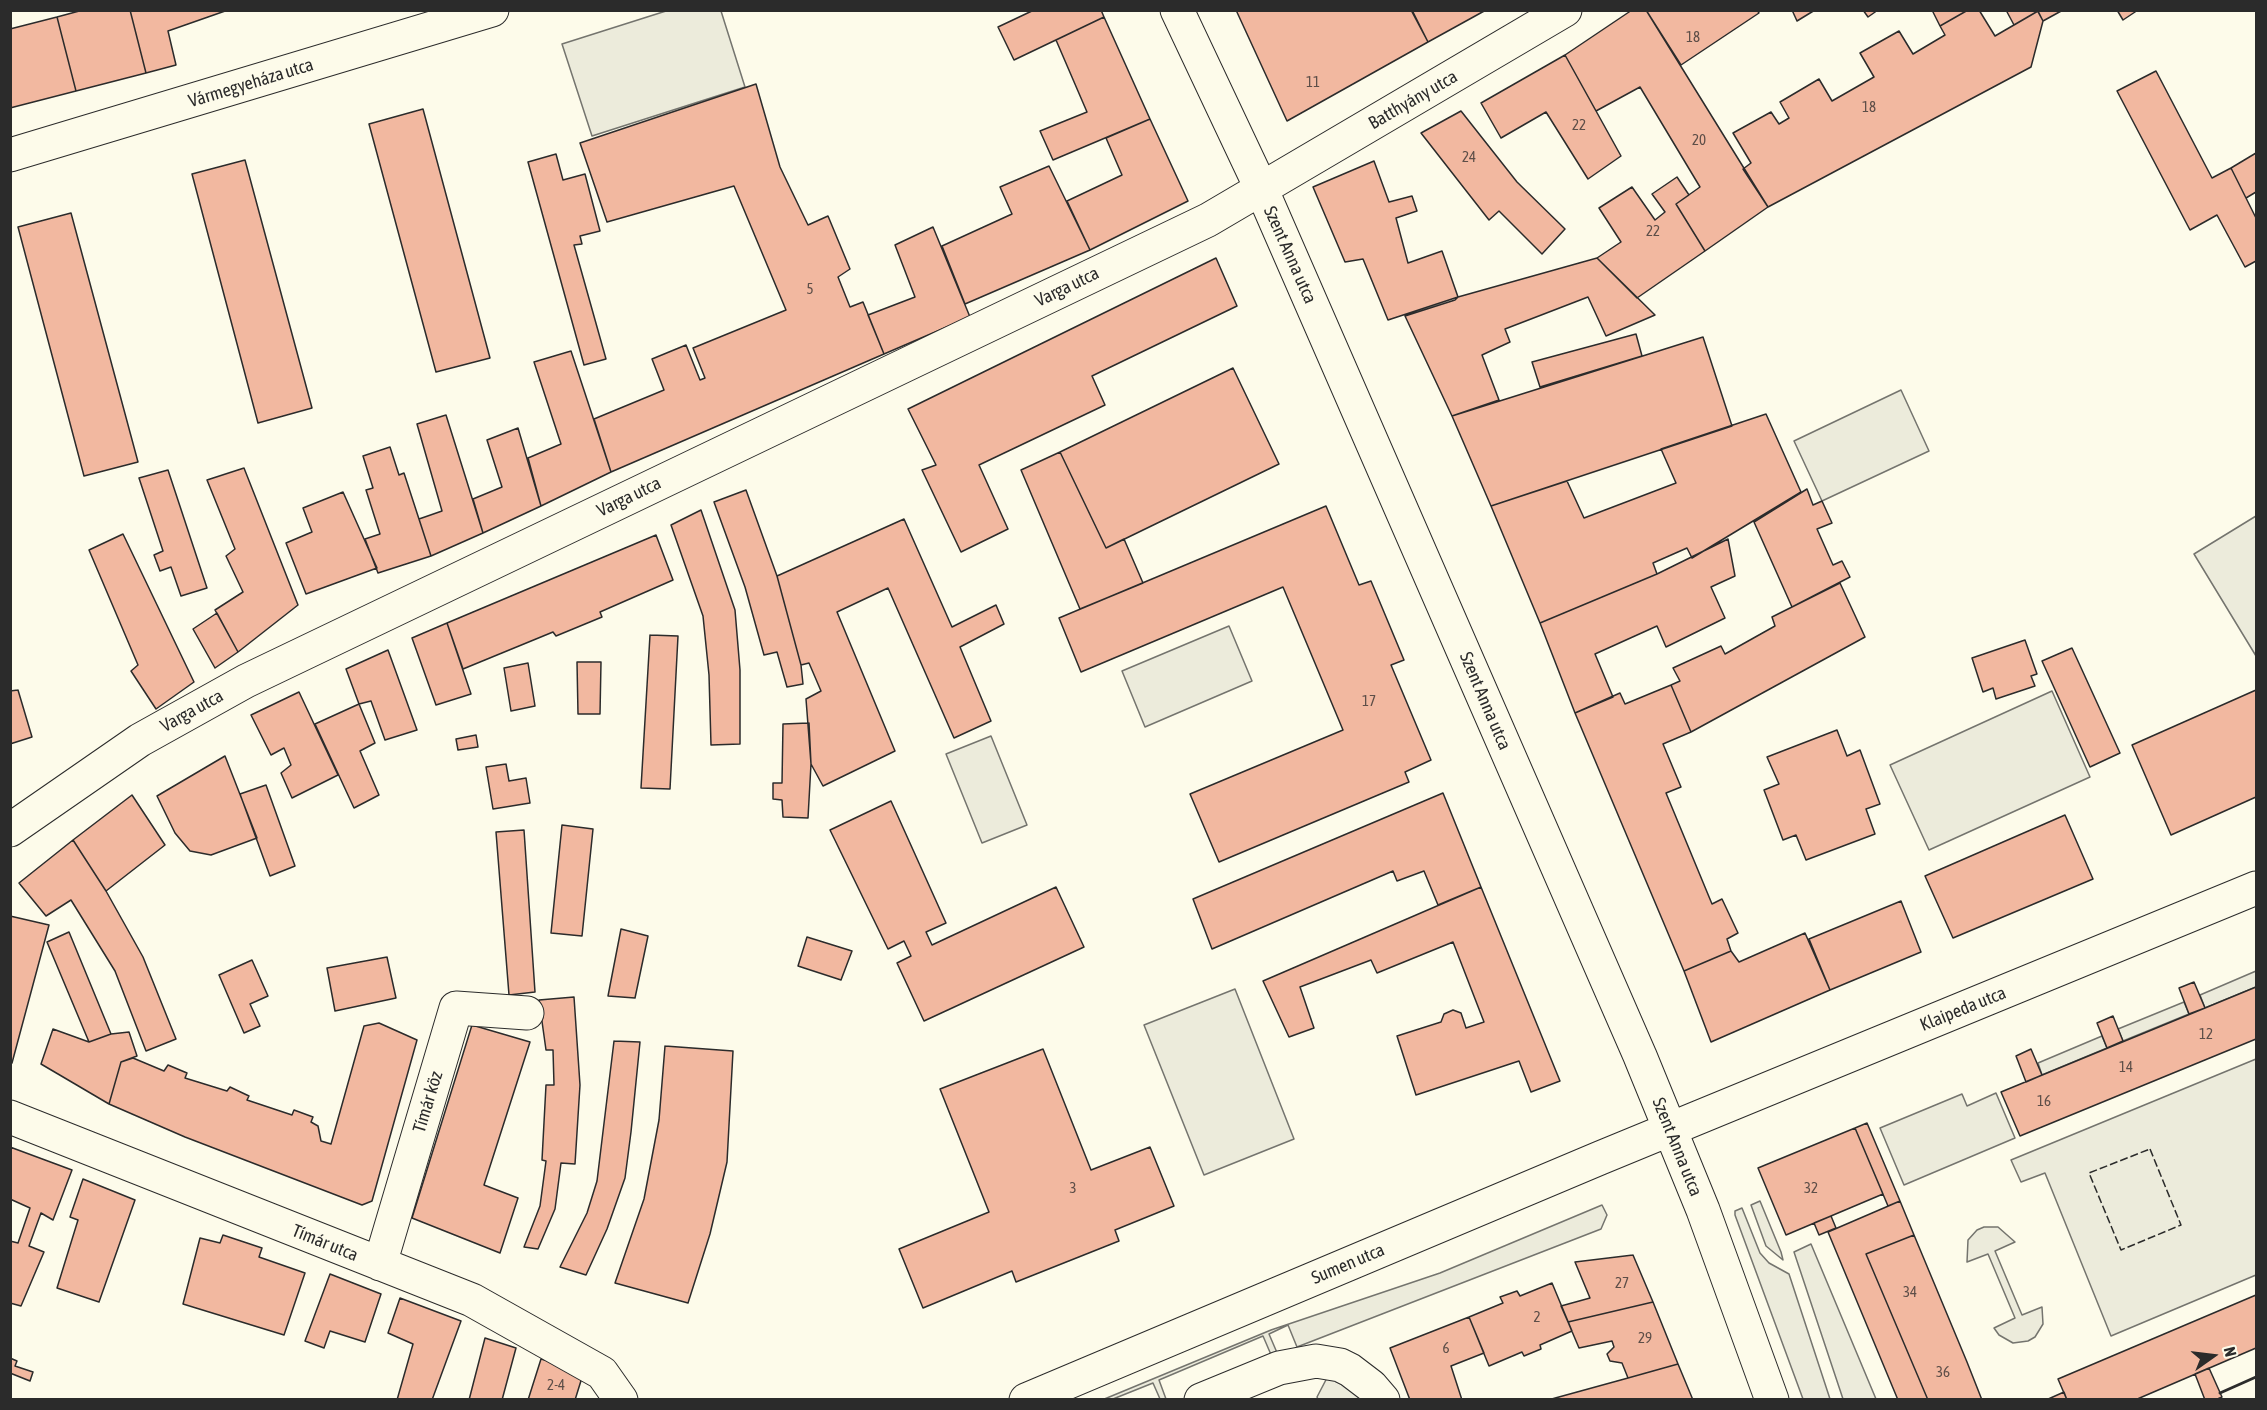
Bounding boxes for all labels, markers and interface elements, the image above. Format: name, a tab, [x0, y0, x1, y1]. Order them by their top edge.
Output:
house number: 18	[1686, 28, 1700, 46]
street label: Vármegyeháza utca	[186, 54, 316, 112]
street label: Batthyány utca	[1365, 66, 1461, 134]
house number: 11	[1306, 73, 1320, 91]
house number: 18	[1862, 98, 1876, 116]
house number: 22	[1572, 116, 1586, 134]
house number: 20	[1692, 131, 1706, 149]
house number: 24	[1462, 148, 1476, 166]
street label: Szent Anna utca	[1259, 203, 1321, 307]
house number: 22	[1646, 222, 1660, 240]
street label: Varga utca	[1032, 262, 1102, 312]
house number: 5	[806, 280, 814, 298]
street label: Varga utca	[594, 472, 664, 522]
street label: Szent Anna utca	[1455, 649, 1515, 753]
street label: Varga utca	[157, 685, 227, 737]
house number: 17	[1362, 692, 1376, 710]
street label: Klaipeda utca	[1917, 982, 2009, 1036]
house number: 12	[2199, 1025, 2213, 1043]
house number: 14	[2119, 1058, 2133, 1076]
street label: Tímár köz	[408, 1069, 448, 1135]
house number: 16	[2037, 1092, 2051, 1110]
street label: Szent Anna utca	[1647, 1095, 1707, 1199]
house number: 3	[1069, 1179, 1077, 1197]
house number: 32	[1804, 1179, 1818, 1197]
street label: Tímár utca	[289, 1220, 361, 1266]
street label: Sumen utca	[1308, 1239, 1388, 1289]
house number: 27	[1615, 1274, 1629, 1292]
house number: 34	[1903, 1283, 1917, 1301]
house number: 2	[1533, 1308, 1541, 1326]
north arrow	[2183, 1326, 2243, 1386]
house number: 29	[1638, 1329, 1652, 1347]
house number: 6	[1442, 1339, 1450, 1357]
text: N	[2221, 1345, 2240, 1358]
house number: 36	[1936, 1363, 1950, 1381]
house number: 2-4	[547, 1376, 565, 1394]

